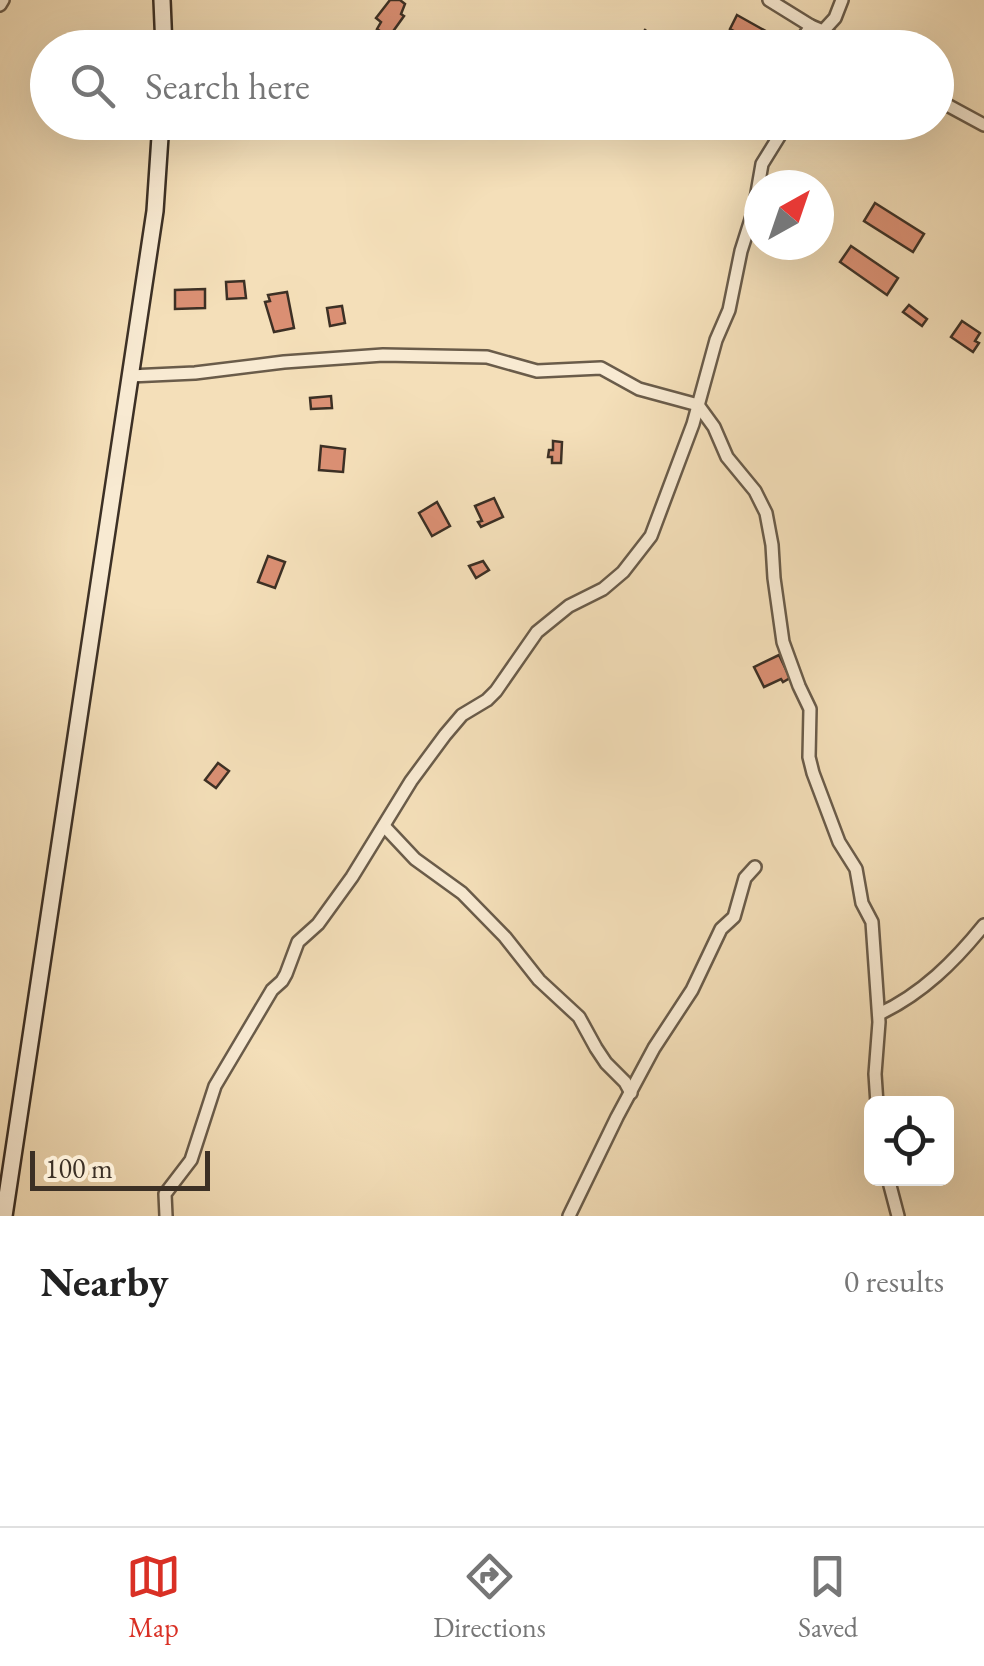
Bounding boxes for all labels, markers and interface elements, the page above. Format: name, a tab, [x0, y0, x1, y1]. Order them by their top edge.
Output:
search box	[30, 30, 954, 140]
icon: search	[65, 58, 120, 113]
text: Search here	[145, 61, 310, 110]
north arrow	[744, 170, 834, 260]
map controls	[864, 1096, 954, 1186]
button: locate	[864, 1096, 954, 1186]
scale bar	[30, 1146, 210, 1190]
text: 100 m	[45, 1150, 113, 1186]
text: Nearby	[40, 1254, 169, 1309]
text: 0 results	[844, 1260, 944, 1302]
tab: Map	[126, 1549, 181, 1645]
tab: Directions	[433, 1549, 546, 1645]
tab: Saved	[798, 1549, 858, 1645]

